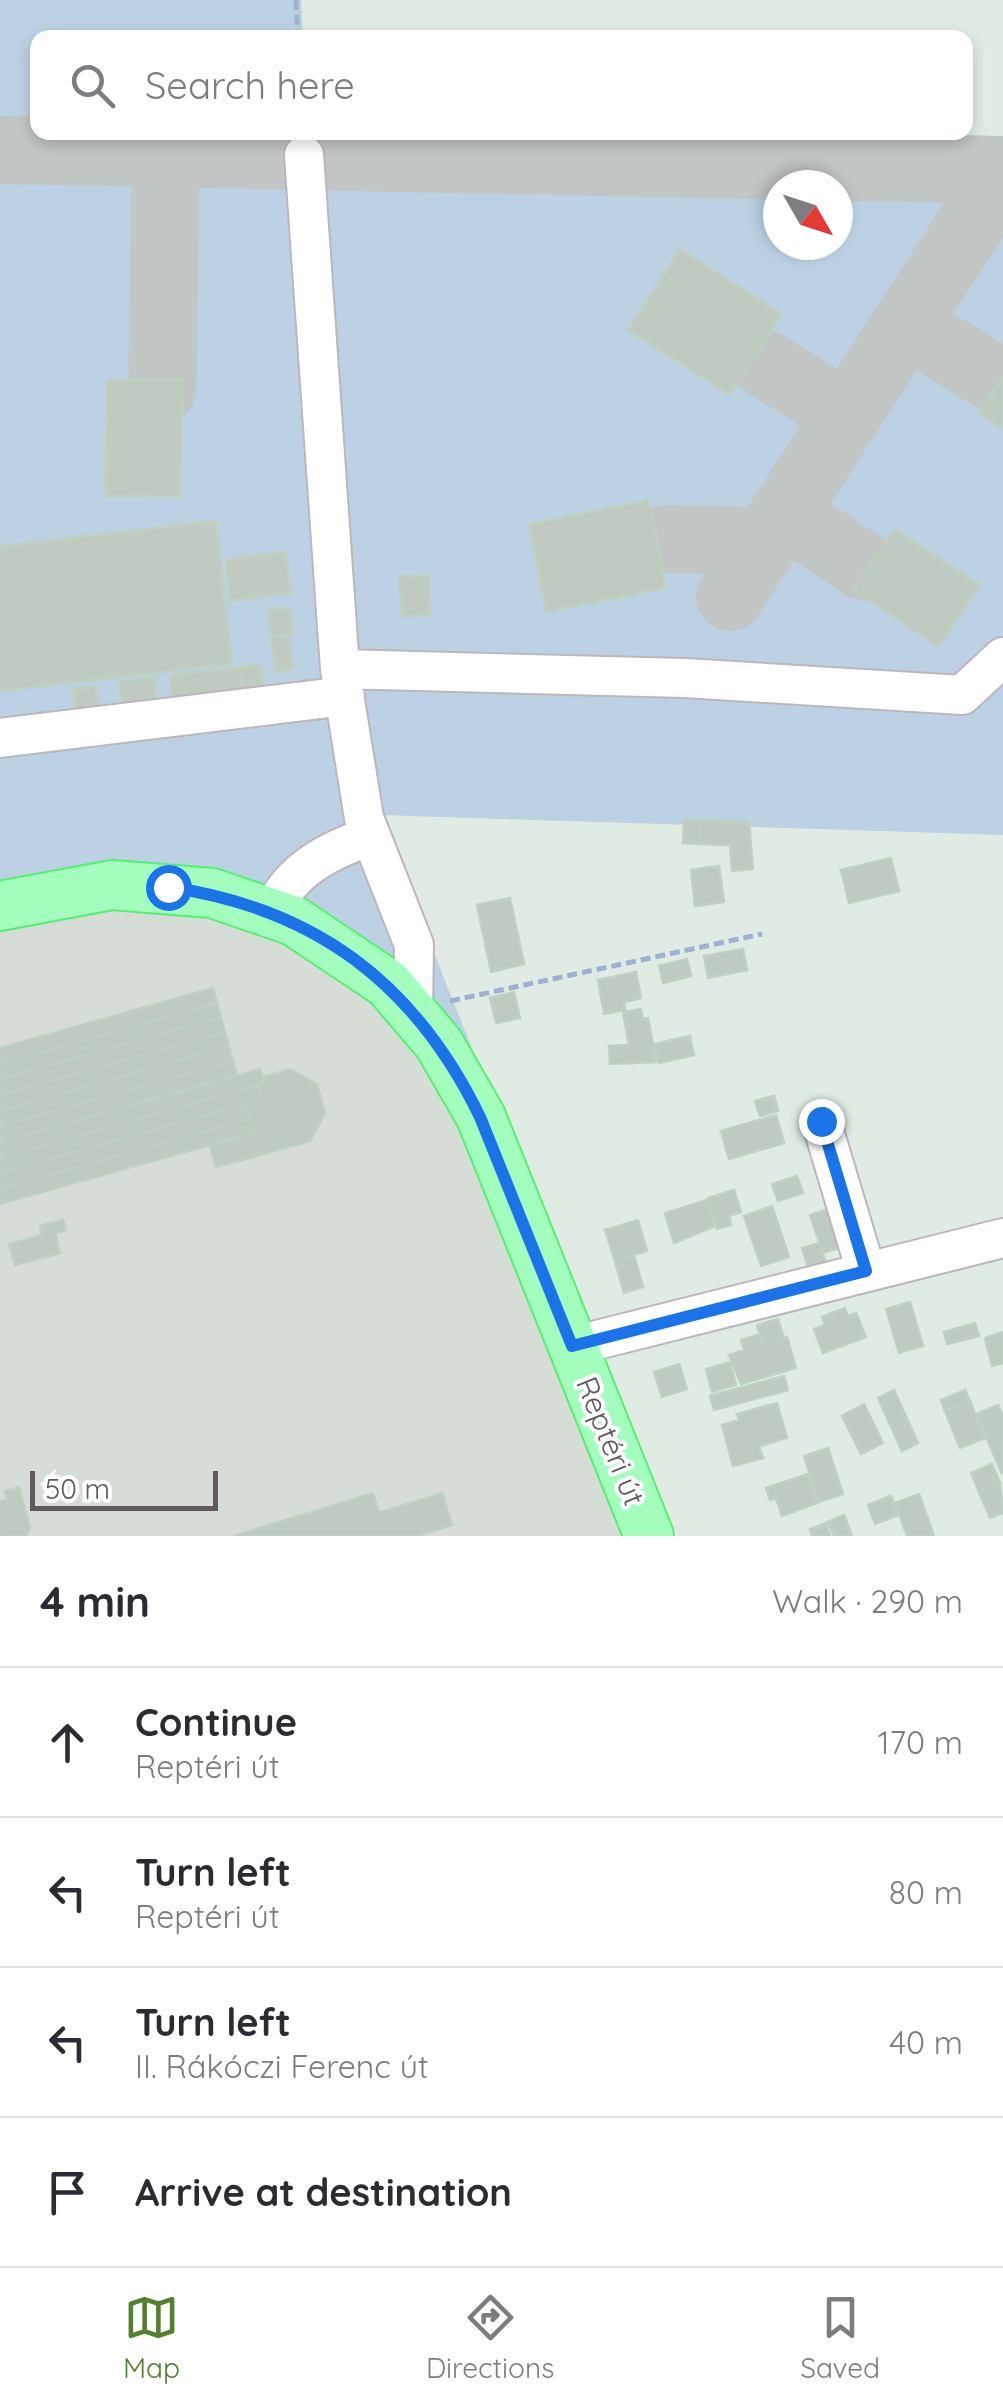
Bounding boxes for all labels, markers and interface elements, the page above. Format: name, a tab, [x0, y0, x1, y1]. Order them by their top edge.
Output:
search box	[30, 30, 973, 140]
icon: search	[65, 58, 120, 113]
text: Search here	[145, 61, 355, 109]
north arrow	[763, 170, 853, 260]
route start	[146, 865, 192, 911]
route end	[799, 1099, 845, 1145]
street label: Reptéri út	[568, 1371, 654, 1511]
scale bar	[30, 1466, 218, 1510]
text: 50 m	[45, 1471, 110, 1506]
text: 4 min	[40, 1575, 150, 1628]
text: Walk · 290 m	[772, 1581, 963, 1621]
text: Continue	[135, 1698, 297, 1746]
icon: ahead	[40, 1715, 95, 1770]
text: 170 m	[878, 1722, 963, 1762]
text: Reptéri út	[135, 1746, 279, 1786]
text: Turn left	[135, 1848, 291, 1896]
icon: left	[40, 1865, 95, 1920]
text: 80 m	[889, 1872, 963, 1912]
text: Reptéri út	[135, 1896, 279, 1936]
text: Turn left	[135, 1998, 291, 2046]
icon: left	[40, 2015, 95, 2070]
text: 40 m	[889, 2022, 963, 2062]
text: II. Rákóczi Ferenc út	[135, 2046, 429, 2086]
icon: arrive	[40, 2165, 95, 2220]
text: Arrive at destination	[135, 2168, 512, 2216]
tab: Map	[123, 2290, 180, 2385]
tab: Directions	[426, 2290, 554, 2385]
tab: Saved	[800, 2290, 880, 2385]

